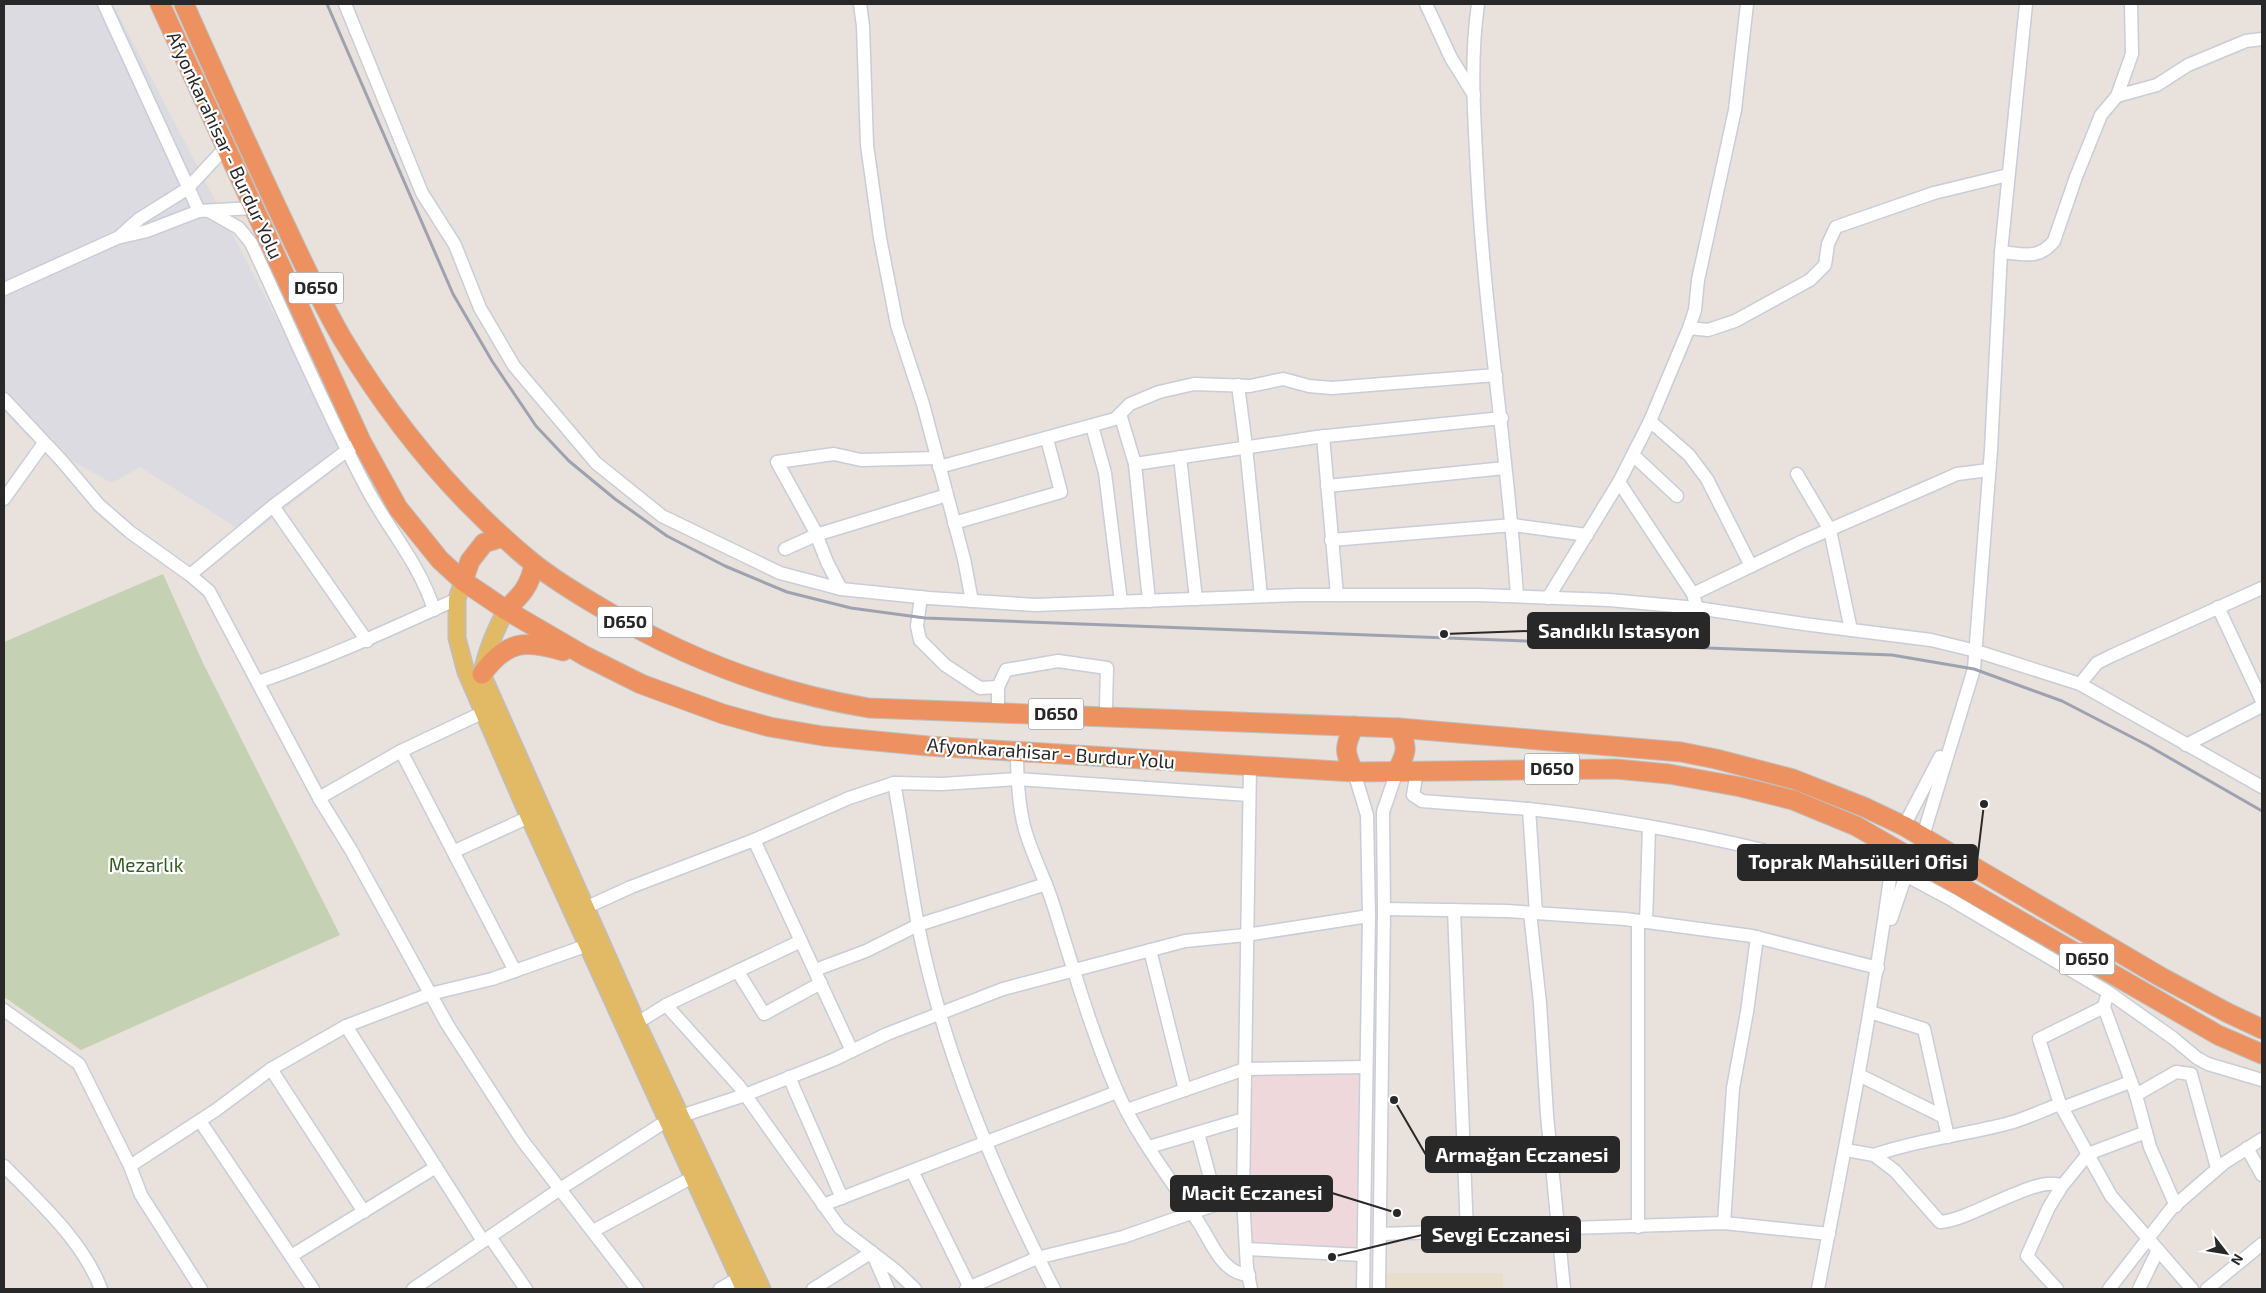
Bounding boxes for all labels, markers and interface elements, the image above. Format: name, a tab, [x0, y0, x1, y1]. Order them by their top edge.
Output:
street label: Afyonkarahisar - Burdur Yolu	[163, 27, 288, 262]
road number: D650	[288, 272, 344, 304]
road number: D650	[598, 606, 652, 638]
callout: Sandıklı Istasyon	[1528, 613, 1709, 648]
text: Sandıklı Istasyon	[1538, 618, 1700, 643]
road number: D650	[1028, 699, 1084, 730]
street label: Afyonkarahisar - Burdur Yolu	[926, 732, 1176, 773]
road number: D650	[1524, 754, 1580, 784]
callout: Toprak Mahsülleri Ofisi	[1738, 845, 1977, 880]
text: Toprak Mahsülleri Ofisi	[1748, 849, 1968, 873]
park label: Mezarlık	[109, 853, 184, 876]
road number: D650	[2060, 944, 2114, 974]
callout: Armağan Eczanesi	[1426, 1137, 1619, 1172]
text: Armağan Eczanesi	[1436, 1142, 1608, 1166]
callout: Macit Eczanesi	[1171, 1176, 1332, 1211]
text: Macit Eczanesi	[1182, 1180, 1322, 1204]
callout: Sevgi Eczanesi	[1422, 1217, 1580, 1252]
text: Sevgi Eczanesi	[1432, 1222, 1570, 1246]
north arrow	[2201, 1228, 2251, 1278]
text: N	[2228, 1251, 2247, 1269]

